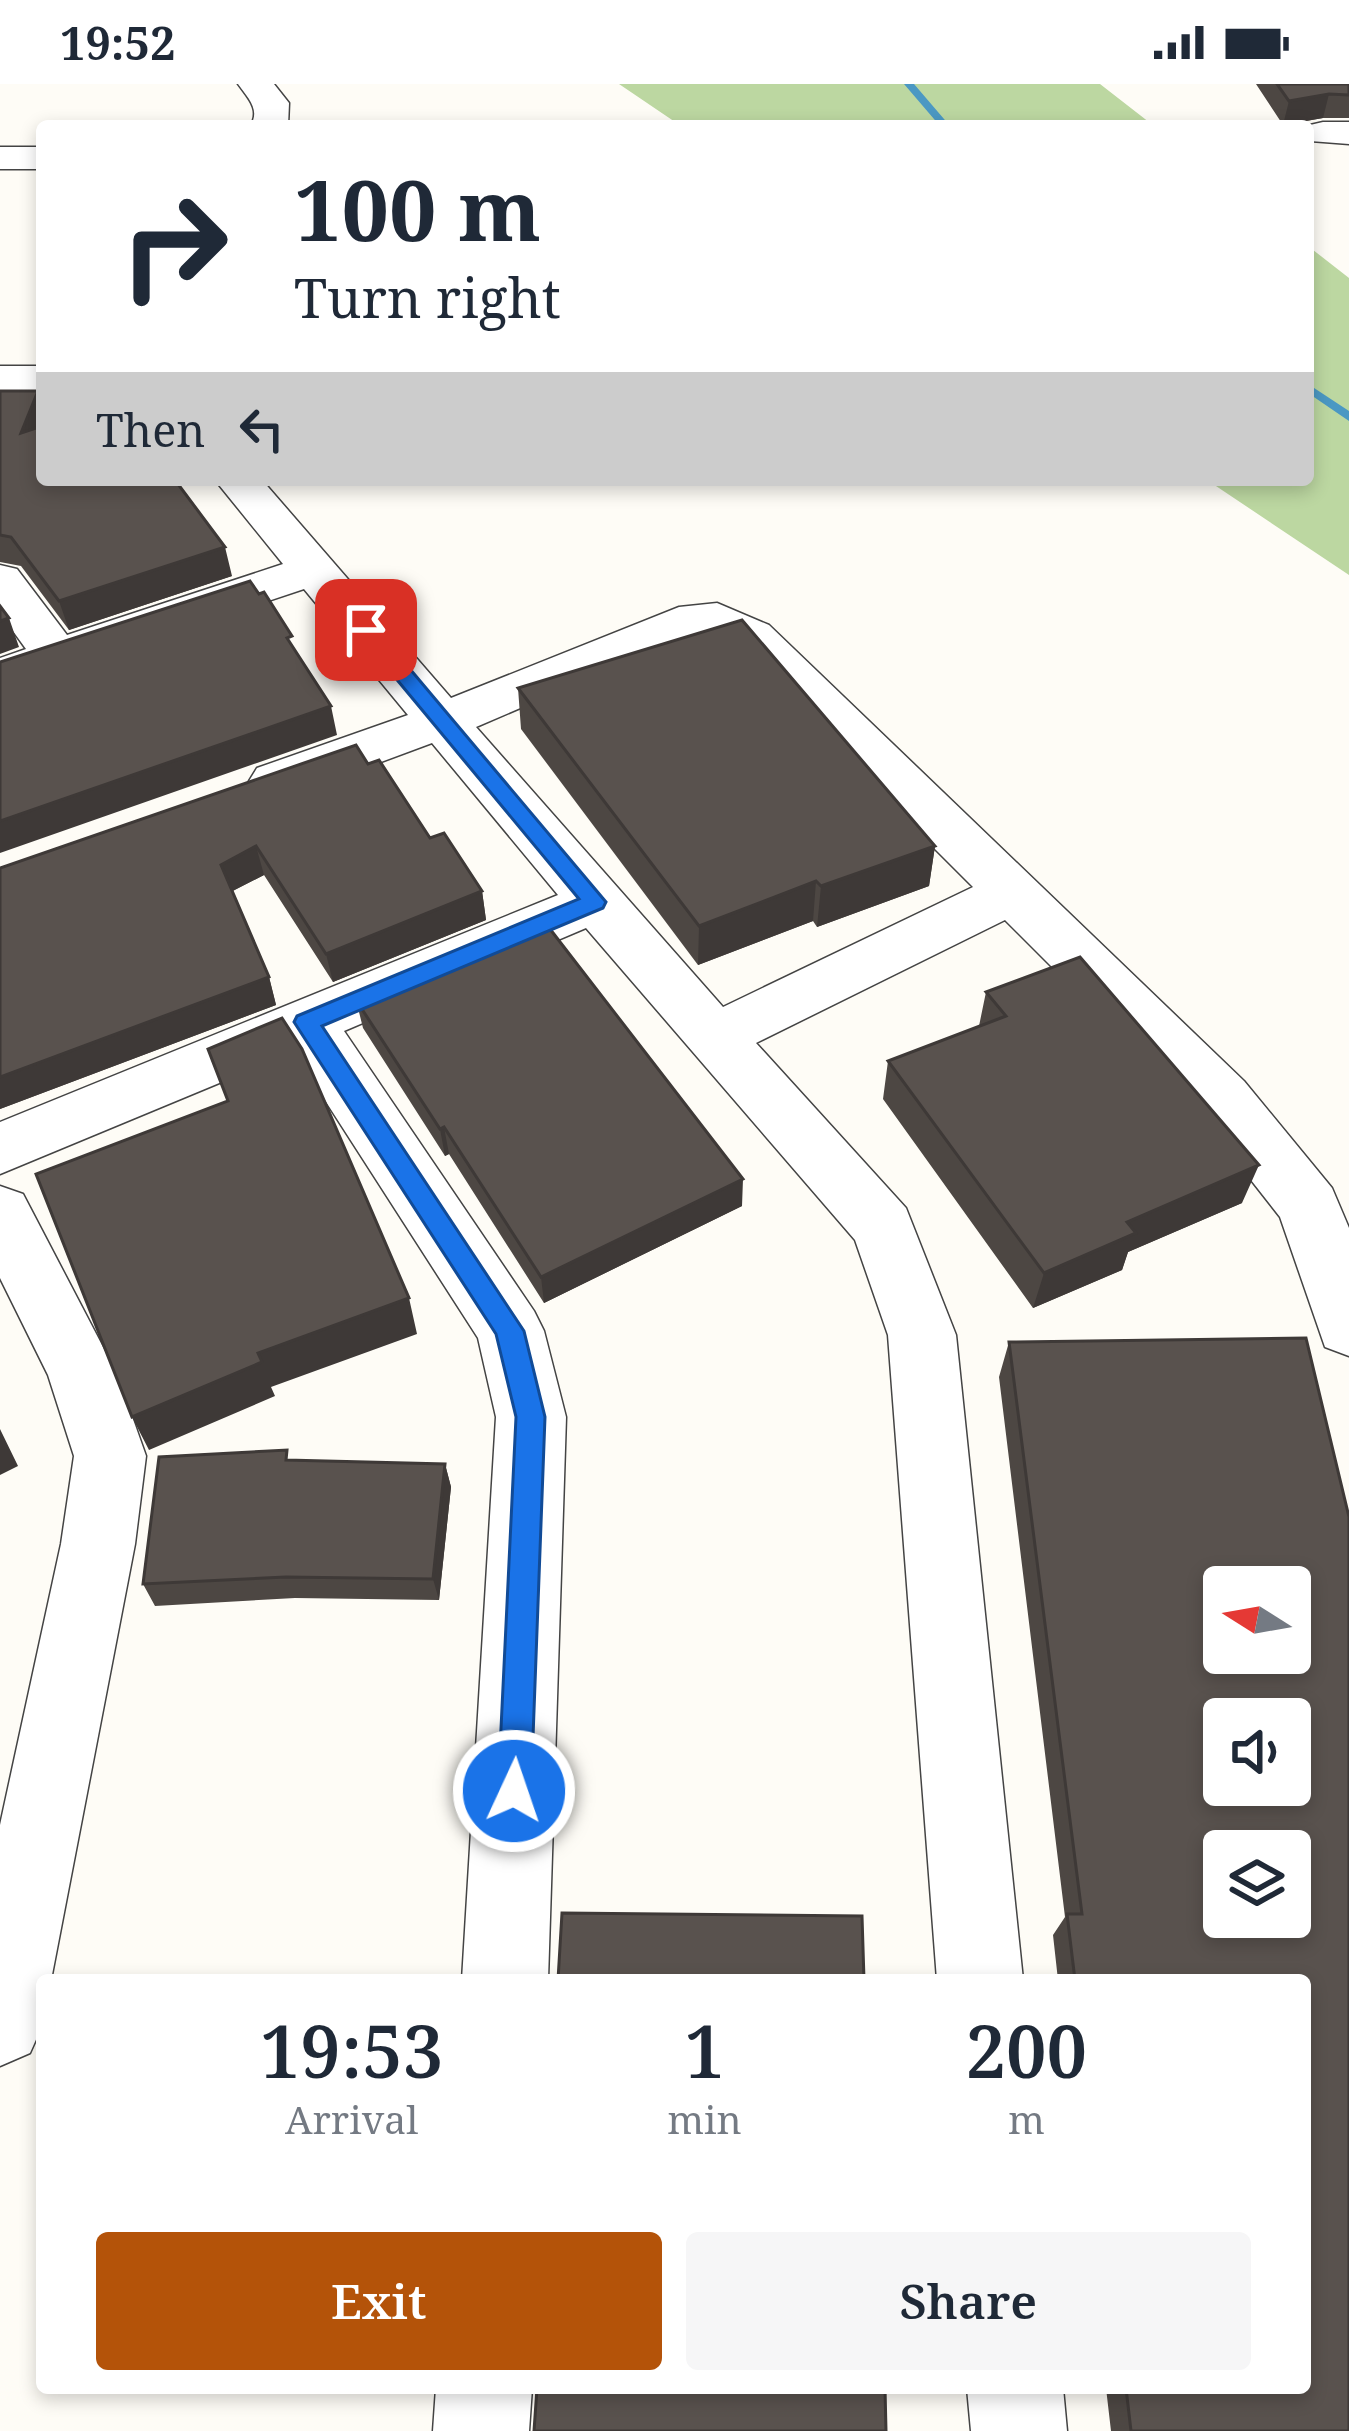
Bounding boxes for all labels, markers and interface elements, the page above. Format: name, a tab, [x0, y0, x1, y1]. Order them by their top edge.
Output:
text: 19:52	[60, 12, 175, 73]
text: 100 m	[294, 151, 541, 266]
icon: right	[96, 168, 252, 324]
text: Turn right	[294, 260, 561, 334]
icon: left	[229, 396, 295, 462]
text: Then	[96, 399, 205, 460]
pin	[315, 579, 417, 681]
icon: arrive	[333, 597, 399, 663]
north arrow	[1203, 1566, 1311, 1674]
map controls	[1203, 1566, 1311, 1938]
button: sound	[1203, 1698, 1311, 1806]
position arrow	[451, 1728, 577, 1854]
button: layers	[1203, 1830, 1311, 1938]
text: 19:53	[260, 2001, 443, 2099]
text: 1	[684, 2001, 725, 2099]
text: 200	[966, 2001, 1087, 2099]
text: Arrival	[285, 2092, 418, 2145]
text: min	[667, 2092, 742, 2145]
text: m	[1008, 2092, 1045, 2145]
button: Exit	[96, 2232, 662, 2370]
button: Share	[686, 2232, 1251, 2370]

